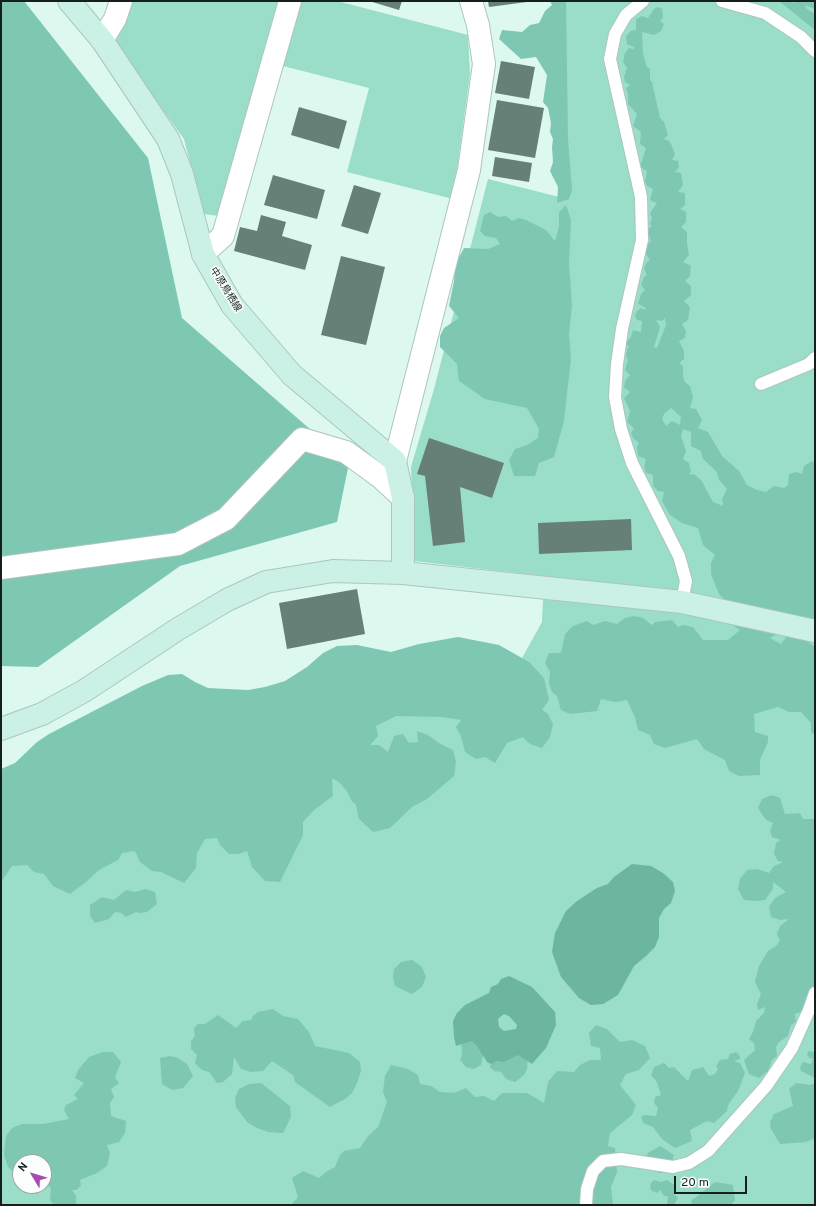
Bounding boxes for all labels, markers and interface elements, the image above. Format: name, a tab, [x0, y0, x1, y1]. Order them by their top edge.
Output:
street label: 中原鳥栖線	[207, 266, 243, 314]
north arrow	[12, 1154, 52, 1194]
text: N	[15, 1160, 31, 1175]
scale bar	[676, 1168, 749, 1194]
text: 20 m	[681, 1175, 709, 1191]

